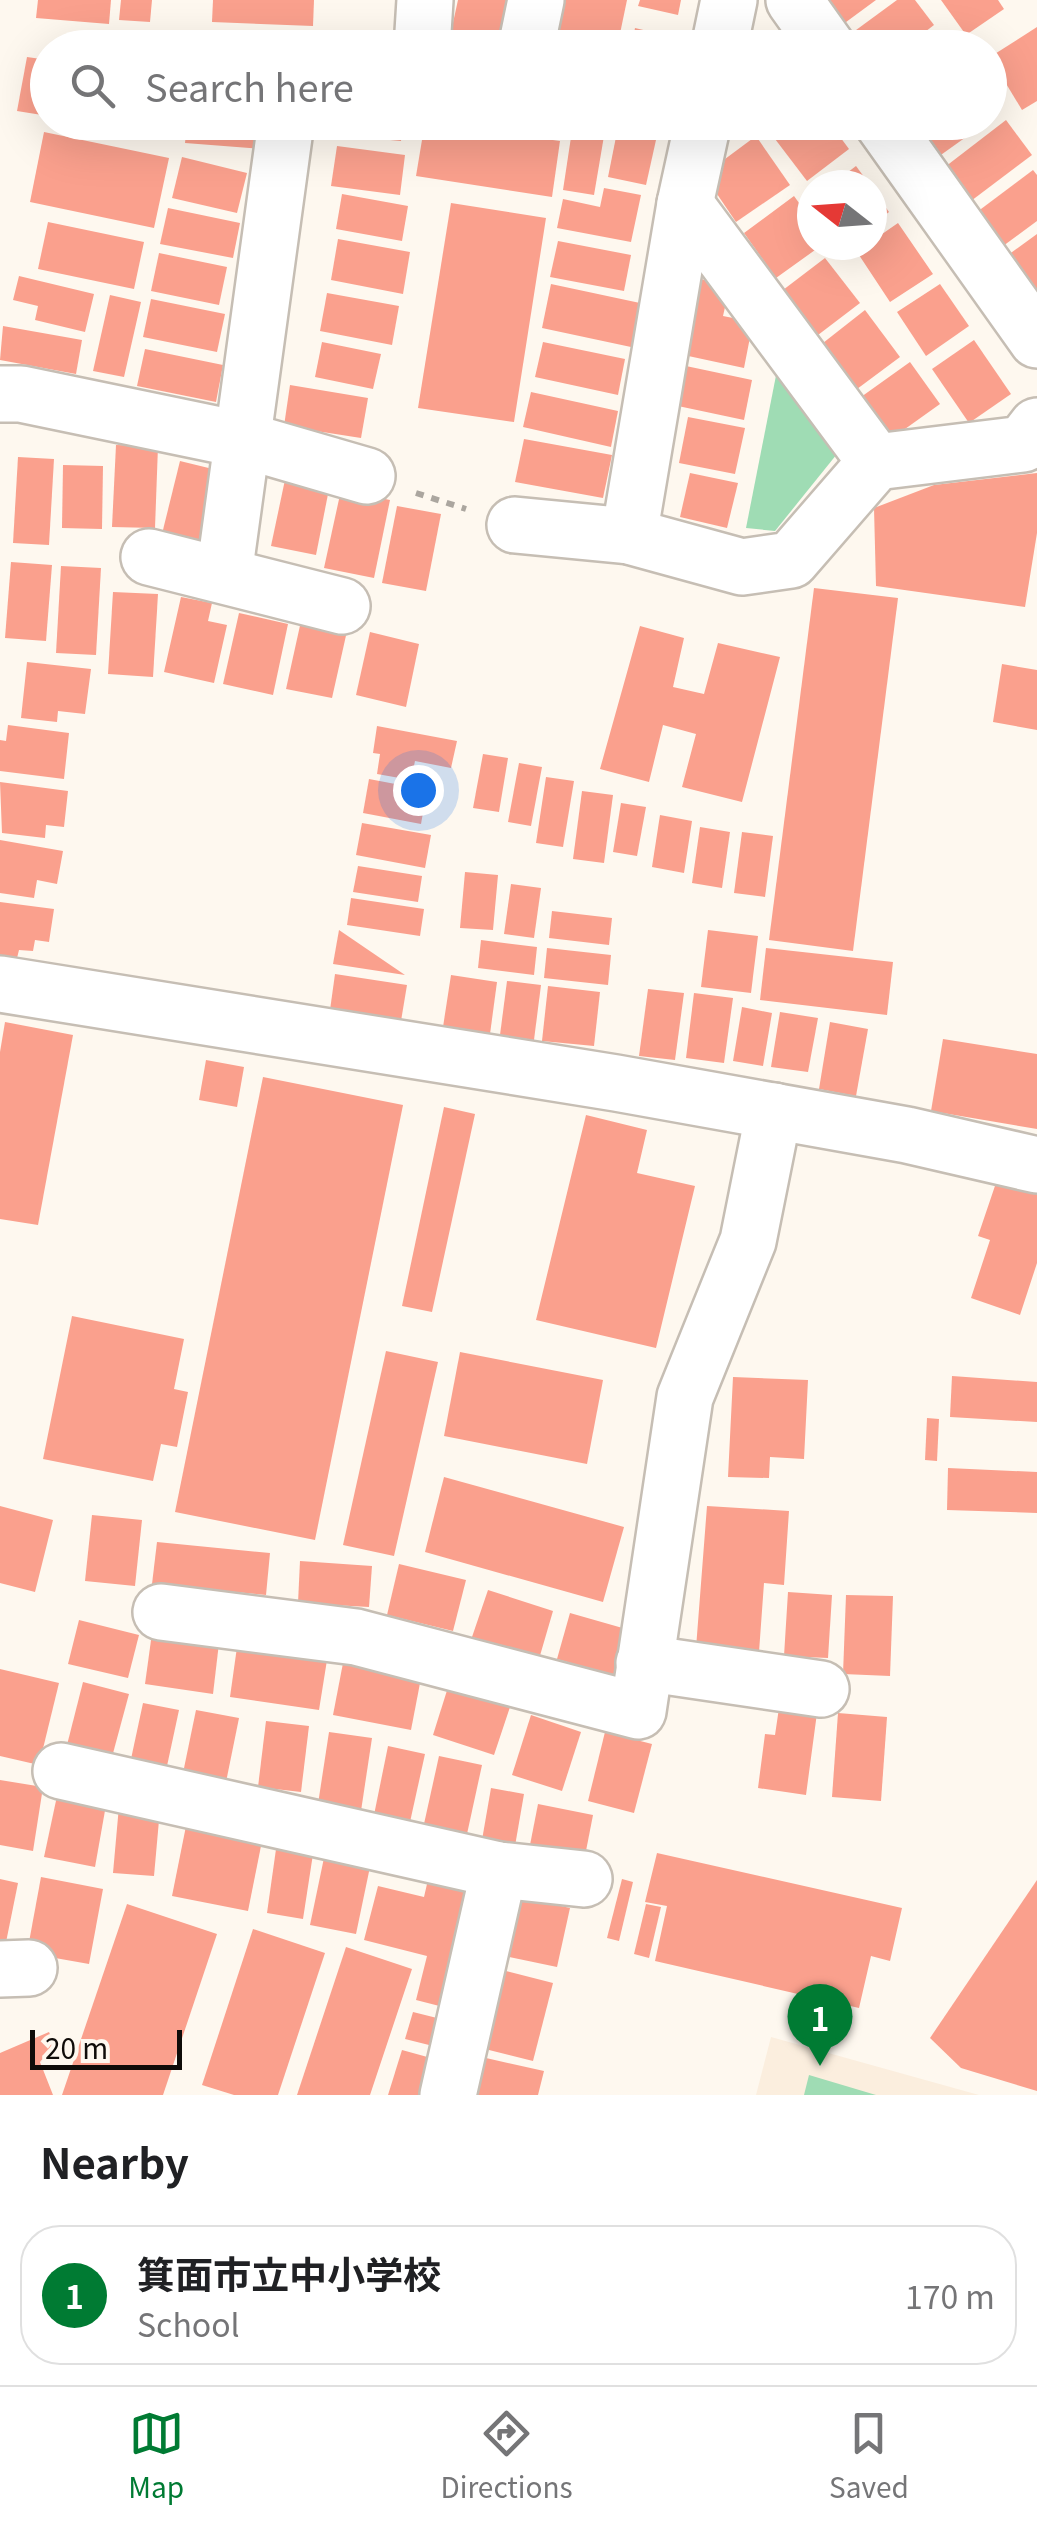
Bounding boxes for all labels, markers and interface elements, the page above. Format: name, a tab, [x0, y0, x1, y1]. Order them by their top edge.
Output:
search box	[30, 30, 1007, 140]
icon: search	[65, 58, 120, 113]
text: Search here	[145, 58, 354, 113]
north arrow	[797, 170, 887, 260]
your location	[393, 765, 444, 816]
pin: 1	[788, 1984, 852, 2066]
scale bar	[30, 2025, 182, 2070]
text: 20 m	[45, 2027, 108, 2067]
text: Nearby	[40, 2130, 189, 2191]
text: 箕面市立中小学校	[137, 2245, 441, 2300]
text: 1	[65, 2272, 84, 2318]
text: 170 m	[905, 2272, 995, 2318]
text: School	[137, 2300, 240, 2346]
tab: Map	[128, 2406, 184, 2506]
tab: Directions	[440, 2406, 573, 2506]
tab: Saved	[829, 2406, 909, 2506]

